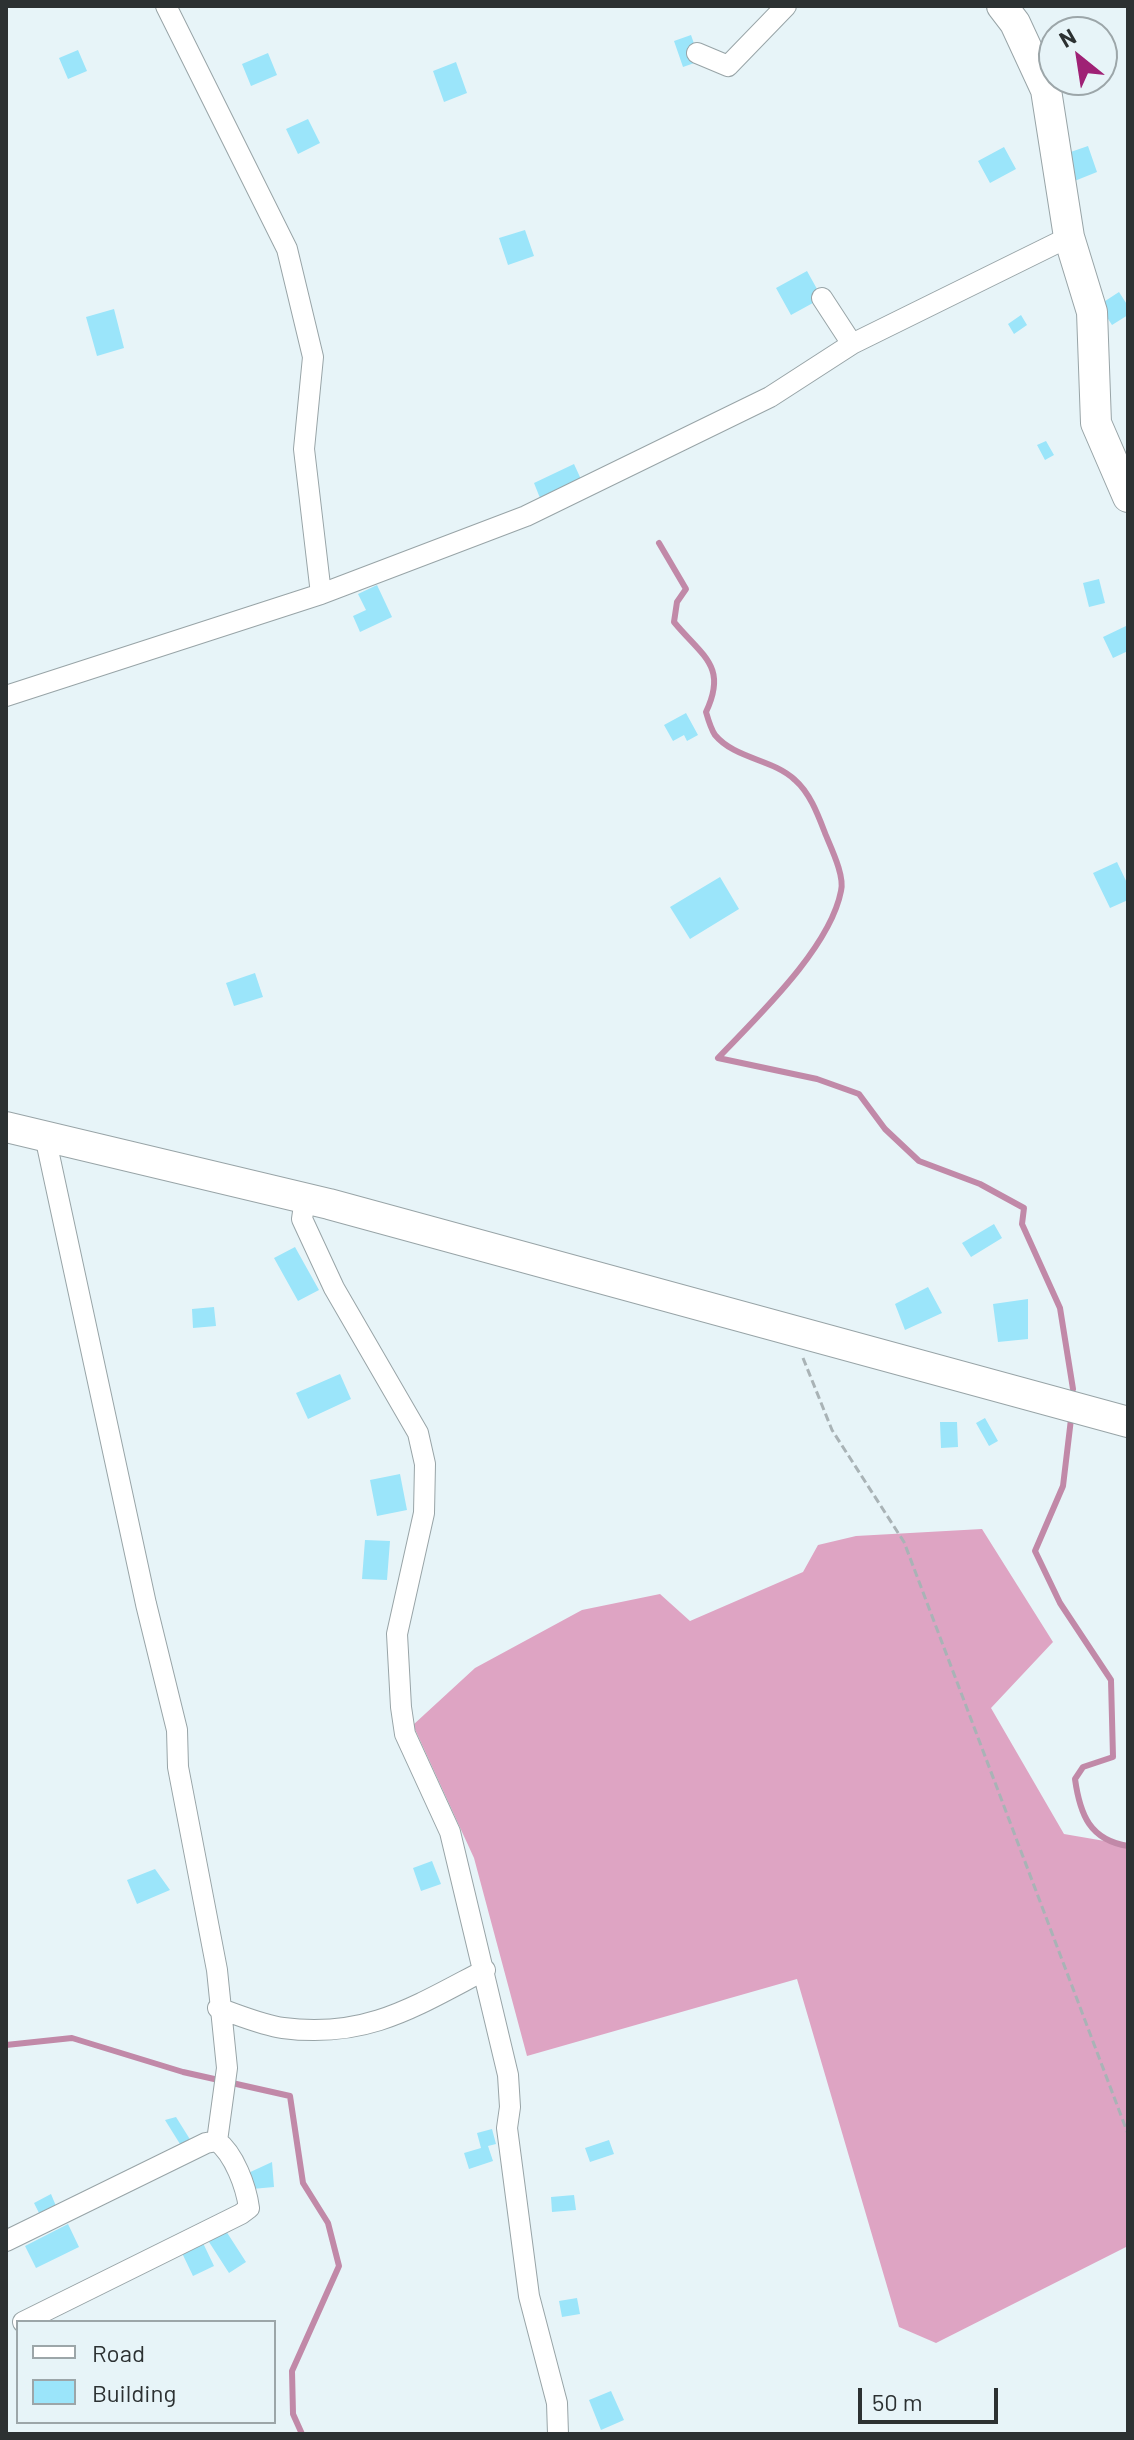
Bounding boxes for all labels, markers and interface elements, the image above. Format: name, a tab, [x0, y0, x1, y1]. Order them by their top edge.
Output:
north arrow	[1038, 16, 1118, 96]
text: N	[1054, 22, 1080, 52]
legend	[16, 2320, 276, 2424]
text: Road	[92, 2338, 145, 2367]
scale bar	[862, 2372, 1002, 2422]
text: Building	[92, 2378, 176, 2407]
text: 50 m	[872, 2387, 923, 2416]

